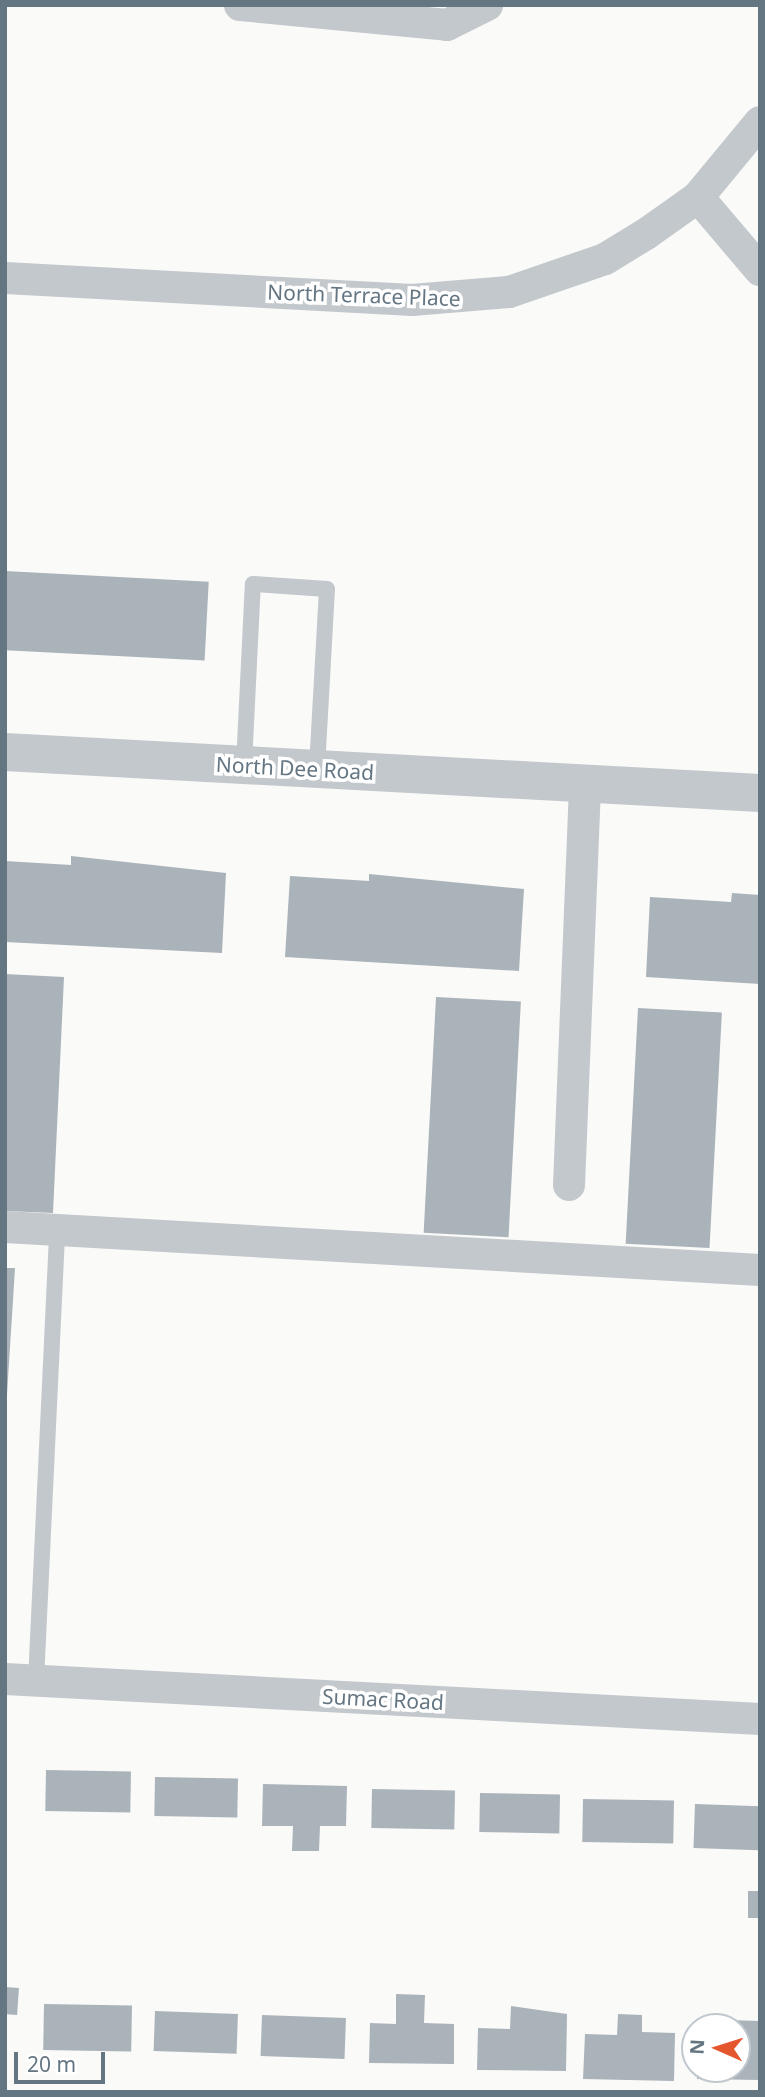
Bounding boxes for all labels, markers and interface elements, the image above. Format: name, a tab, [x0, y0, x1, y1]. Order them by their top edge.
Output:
street label: North Terrace Place	[267, 279, 461, 311]
street label: North Dee Road	[215, 751, 375, 785]
street label: Sumac Road	[321, 1683, 445, 1715]
north arrow	[681, 2013, 751, 2083]
scale bar	[18, 2038, 108, 2082]
text: N	[684, 2039, 710, 2055]
text: 20 m	[27, 2050, 76, 2078]

